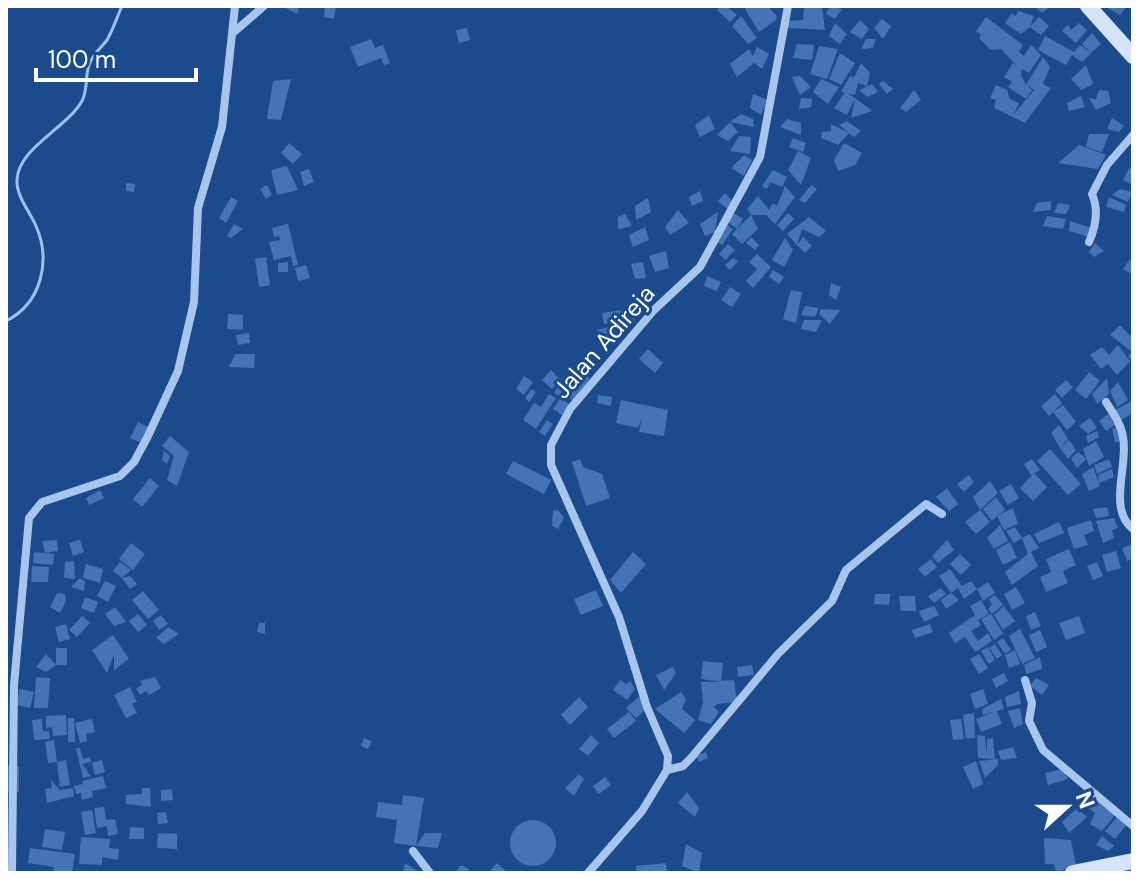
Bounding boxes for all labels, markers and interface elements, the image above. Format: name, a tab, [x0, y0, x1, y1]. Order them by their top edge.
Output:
scale bar	[36, 32, 196, 82]
text: 100 m	[48, 44, 116, 75]
street label: Jalan Adireja	[546, 278, 661, 405]
north arrow	[1027, 767, 1107, 847]
text: N	[1069, 787, 1102, 813]

